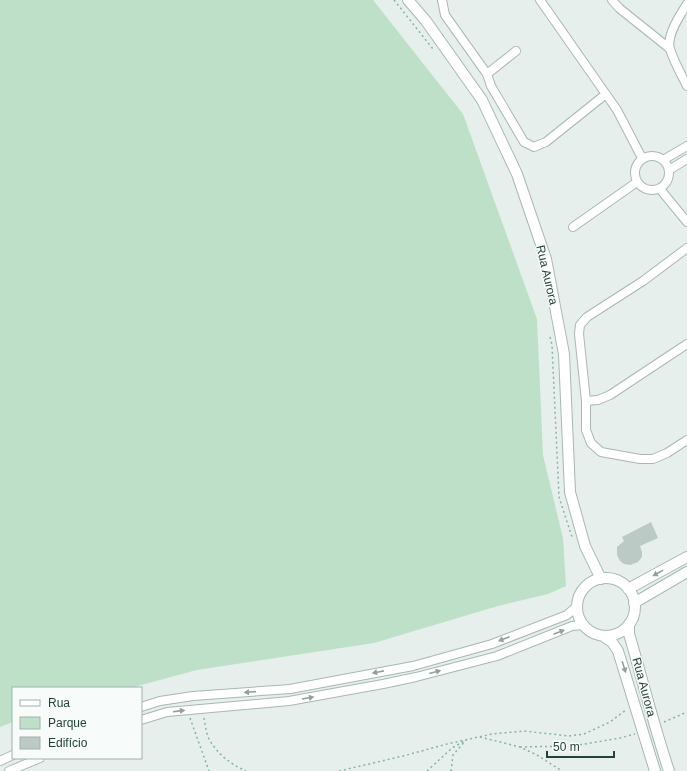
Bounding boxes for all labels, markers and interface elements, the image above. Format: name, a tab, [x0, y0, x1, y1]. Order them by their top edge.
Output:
street label: Rua Aurora	[533, 244, 561, 306]
one-way arrow	[652, 570, 663, 576]
one-way arrow	[553, 628, 565, 634]
one-way arrow	[497, 637, 509, 643]
street label: Rua Aurora	[629, 656, 659, 718]
one-way arrow	[621, 662, 627, 674]
one-way arrow	[430, 669, 442, 675]
one-way arrow	[372, 670, 385, 676]
legend	[12, 687, 142, 759]
one-way arrow	[244, 688, 256, 695]
one-way arrow	[302, 694, 314, 700]
text: Rua	[48, 696, 70, 710]
one-way arrow	[173, 707, 185, 714]
text: Parque	[48, 716, 87, 730]
scale bar	[547, 733, 614, 759]
text: Edifício	[48, 736, 88, 750]
text: 50 m	[553, 740, 580, 754]

